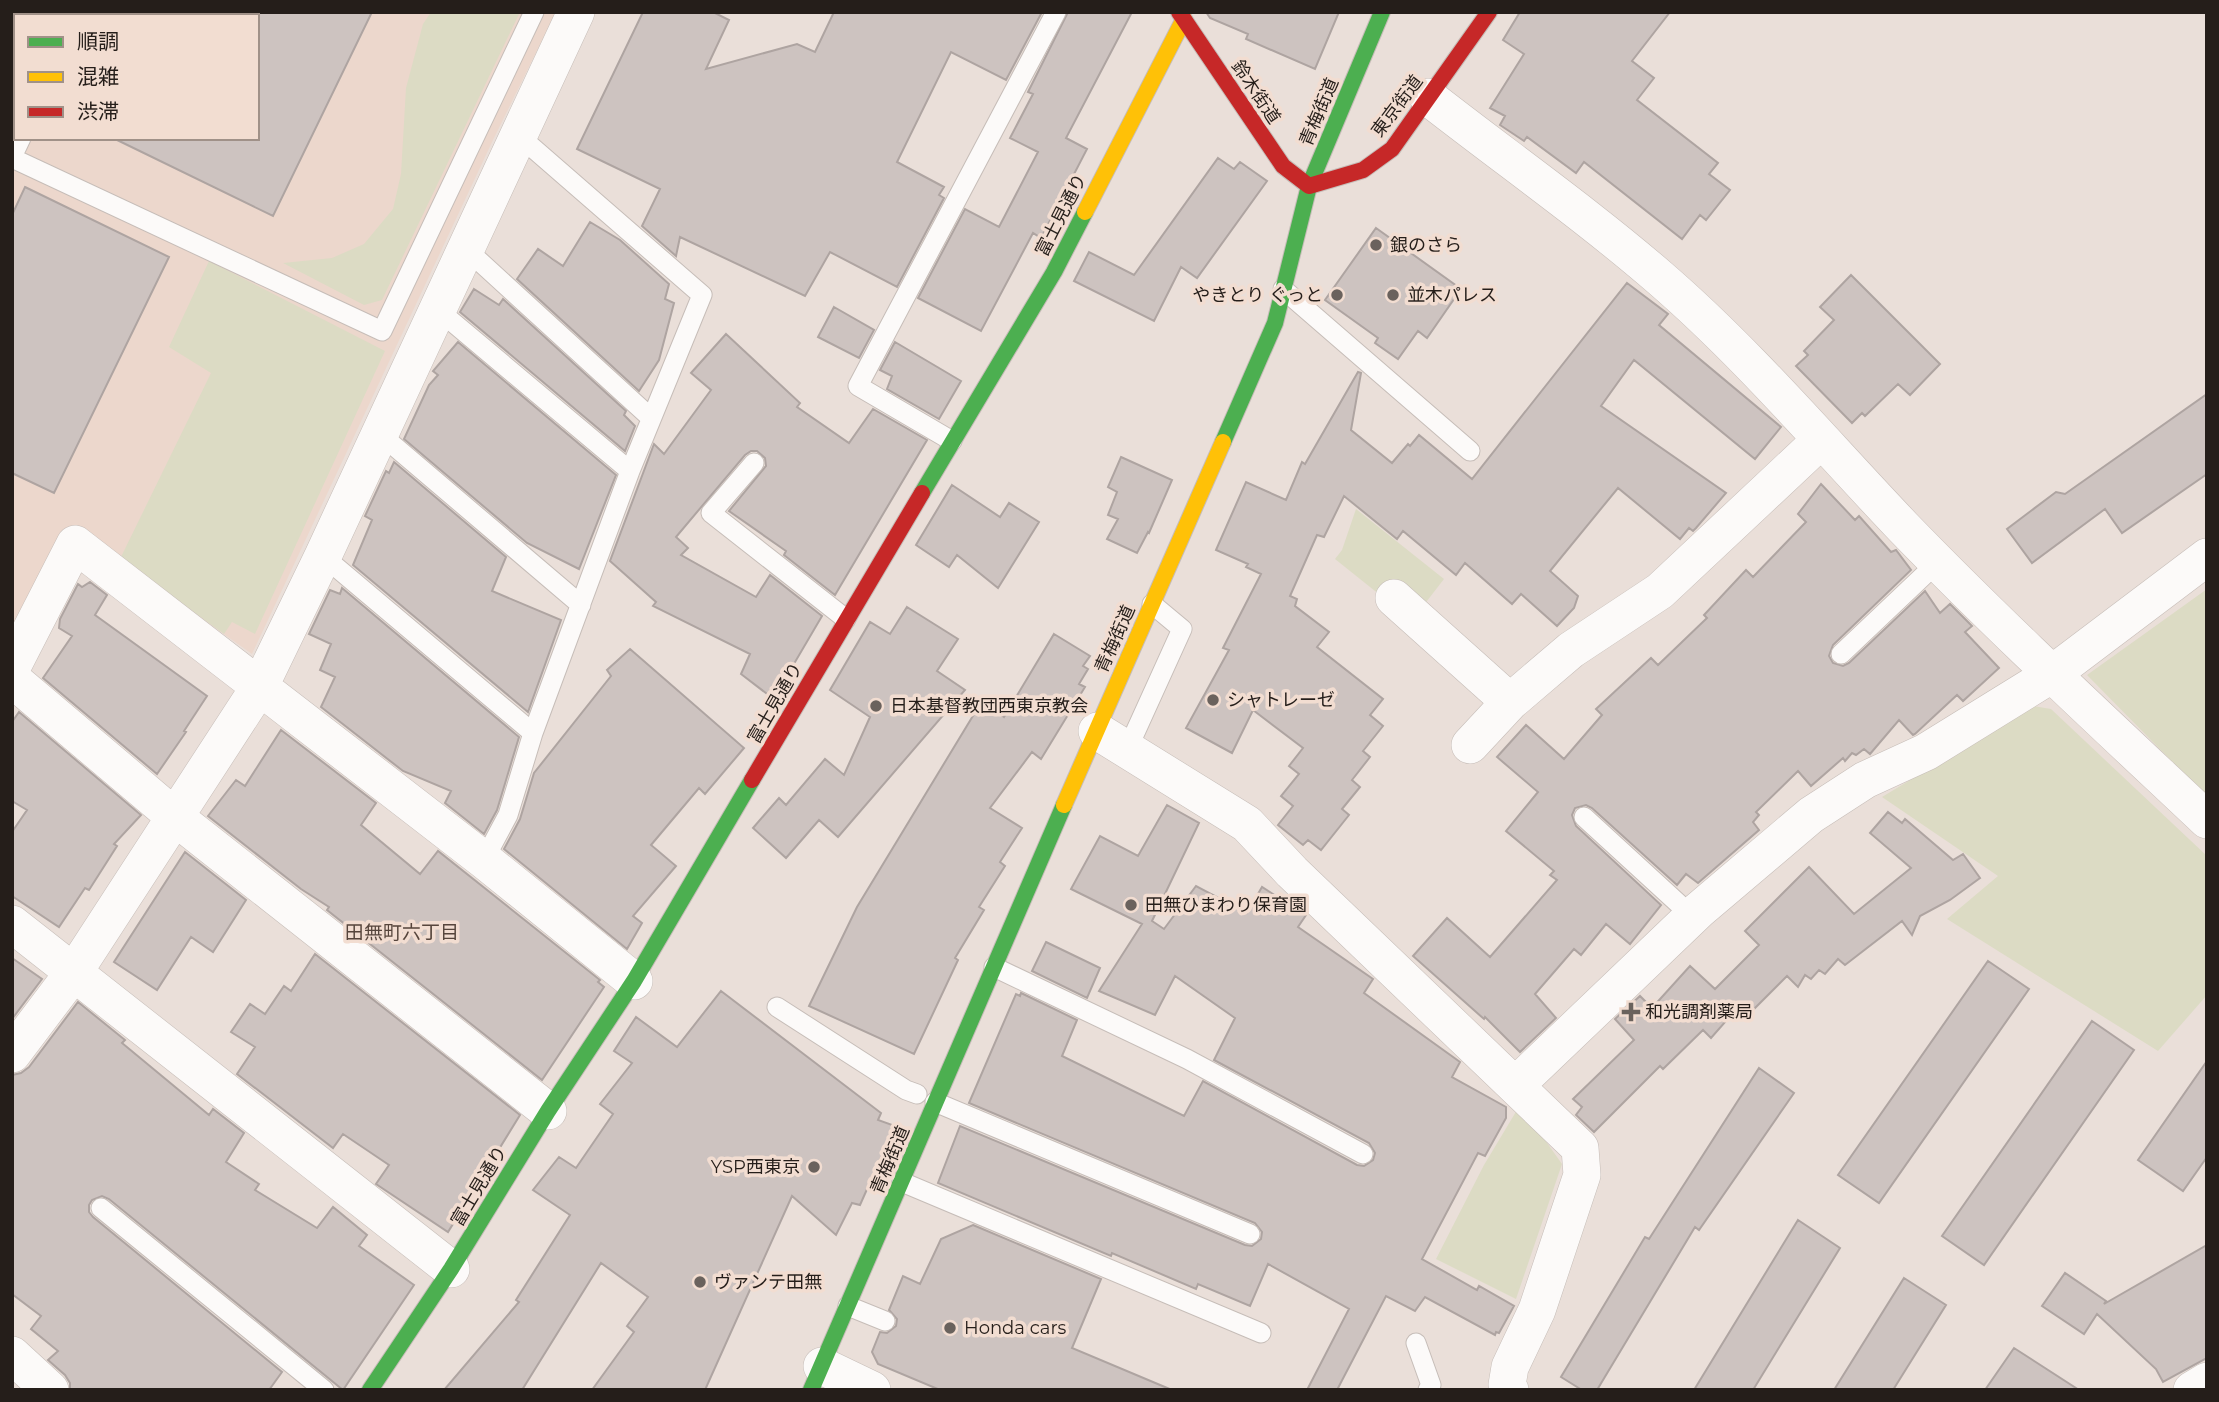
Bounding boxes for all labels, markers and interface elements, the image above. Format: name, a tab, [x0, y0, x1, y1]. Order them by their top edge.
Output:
legend	[14, 14, 259, 140]
text: 順調	[77, 29, 119, 54]
street label: 鈴木街道	[1227, 56, 1285, 128]
text: 混雑	[77, 64, 119, 89]
street label: 東京街道	[1367, 71, 1427, 141]
street label: 青梅街道	[1295, 75, 1343, 149]
text: 渋滞	[77, 99, 119, 124]
street label: 富士見通り	[1031, 170, 1091, 260]
place label: 銀のさら	[1390, 234, 1462, 256]
marker: 銀のさら	[1368, 237, 1384, 253]
place label: やきとり ぐっと	[1192, 284, 1323, 306]
place label: 並木パレス	[1407, 284, 1497, 306]
marker: やきとり ぐっと	[1329, 287, 1345, 303]
marker: 並木パレス	[1385, 287, 1401, 303]
street label: 青梅街道	[1090, 602, 1140, 676]
street label: 富士見通り	[743, 659, 807, 747]
place label: シャトレーゼ	[1227, 689, 1335, 711]
marker: シャトレーゼ	[1205, 692, 1221, 708]
place label: 日本基督教団西東京教会	[890, 695, 1088, 717]
marker: 日本基督教団西東京教会	[868, 698, 884, 714]
place label: 田無ひまわり保育園	[1145, 894, 1307, 916]
marker: 田無ひまわり保育園	[1123, 897, 1139, 913]
district label: 田無町六丁目	[345, 921, 459, 944]
place label: 和光調剤薬局	[1645, 1001, 1753, 1023]
marker: 和光調剤薬局	[1623, 1004, 1639, 1020]
street label: 青梅街道	[866, 1123, 914, 1197]
street label: 富士見通り	[446, 1142, 512, 1230]
place label: YSP西東京	[711, 1156, 800, 1178]
marker: YSP西東京	[806, 1159, 822, 1175]
place label: ヴァンテ田無	[714, 1271, 822, 1293]
marker: ヴァンテ田無	[692, 1274, 708, 1290]
place label: Honda cars	[964, 1317, 1067, 1339]
marker: Honda cars	[942, 1320, 958, 1336]

